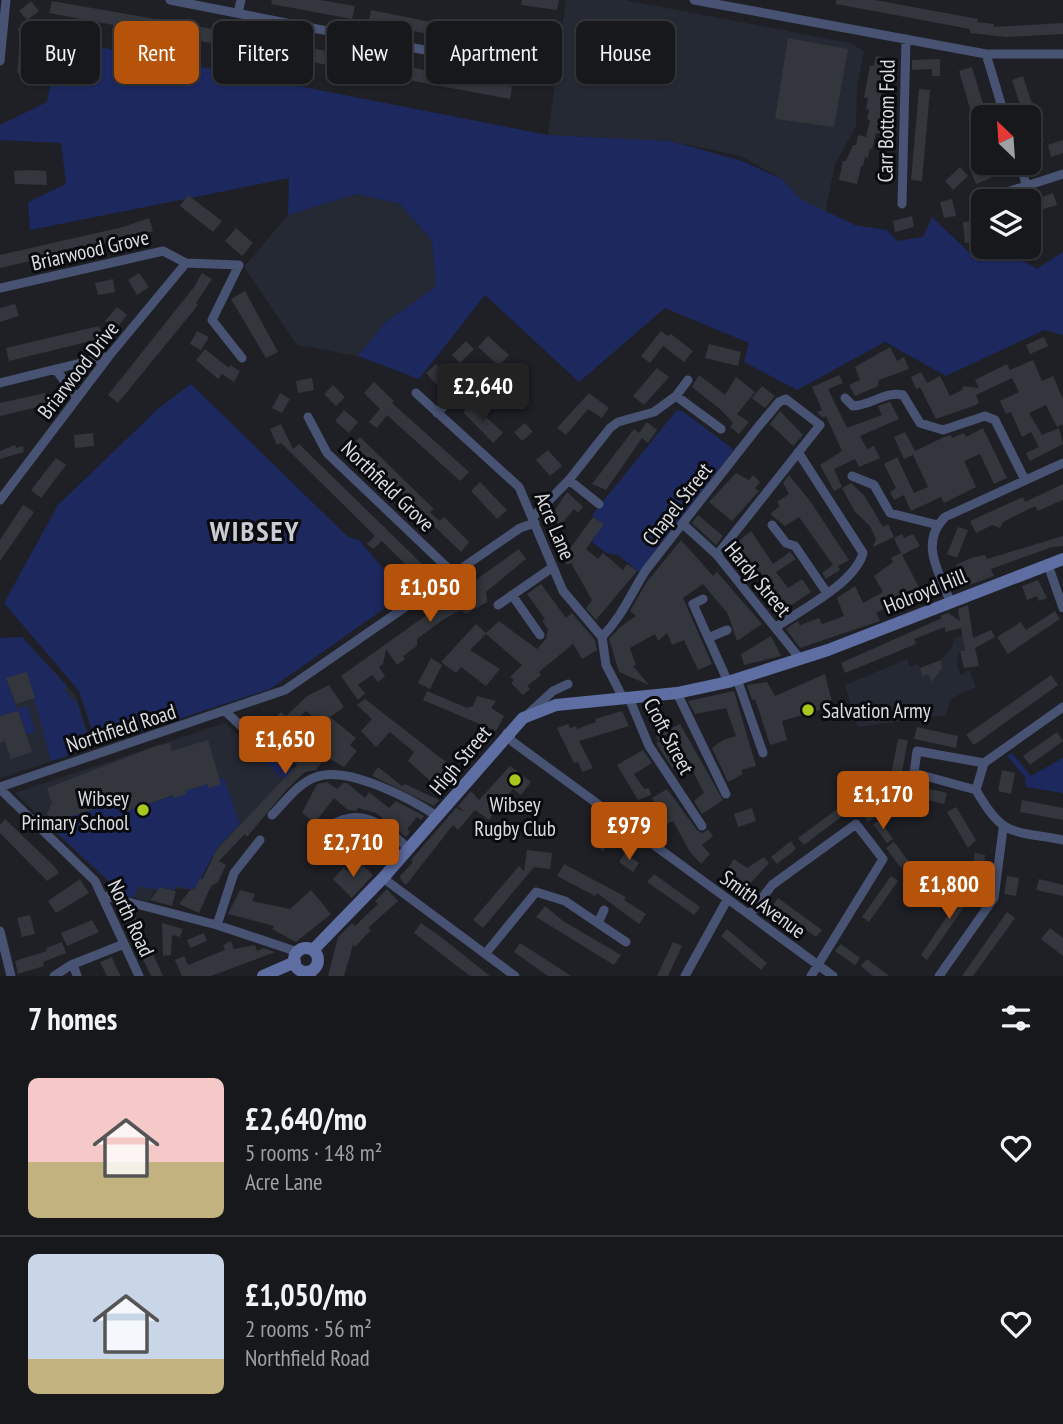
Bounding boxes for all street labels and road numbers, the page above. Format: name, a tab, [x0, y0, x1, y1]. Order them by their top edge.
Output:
street label: Carr Bottom Fold	[871, 59, 901, 183]
street label: Briarwood Grove	[28, 223, 152, 277]
street label: Briarwood Drive	[32, 316, 124, 424]
street label: Northfield Grove	[336, 435, 440, 537]
street label: Chapel Street	[636, 457, 718, 551]
street label: Acre Lane	[529, 488, 581, 564]
street label: Hardy Street	[719, 536, 797, 622]
street label: Holroyd Hill	[880, 562, 970, 620]
street label: Croft Street	[638, 693, 700, 779]
street label: Northfield Road	[63, 698, 179, 758]
street label: High Street	[423, 720, 497, 800]
street label: Smith Avenue	[715, 864, 811, 944]
street label: North Road	[101, 875, 161, 961]

